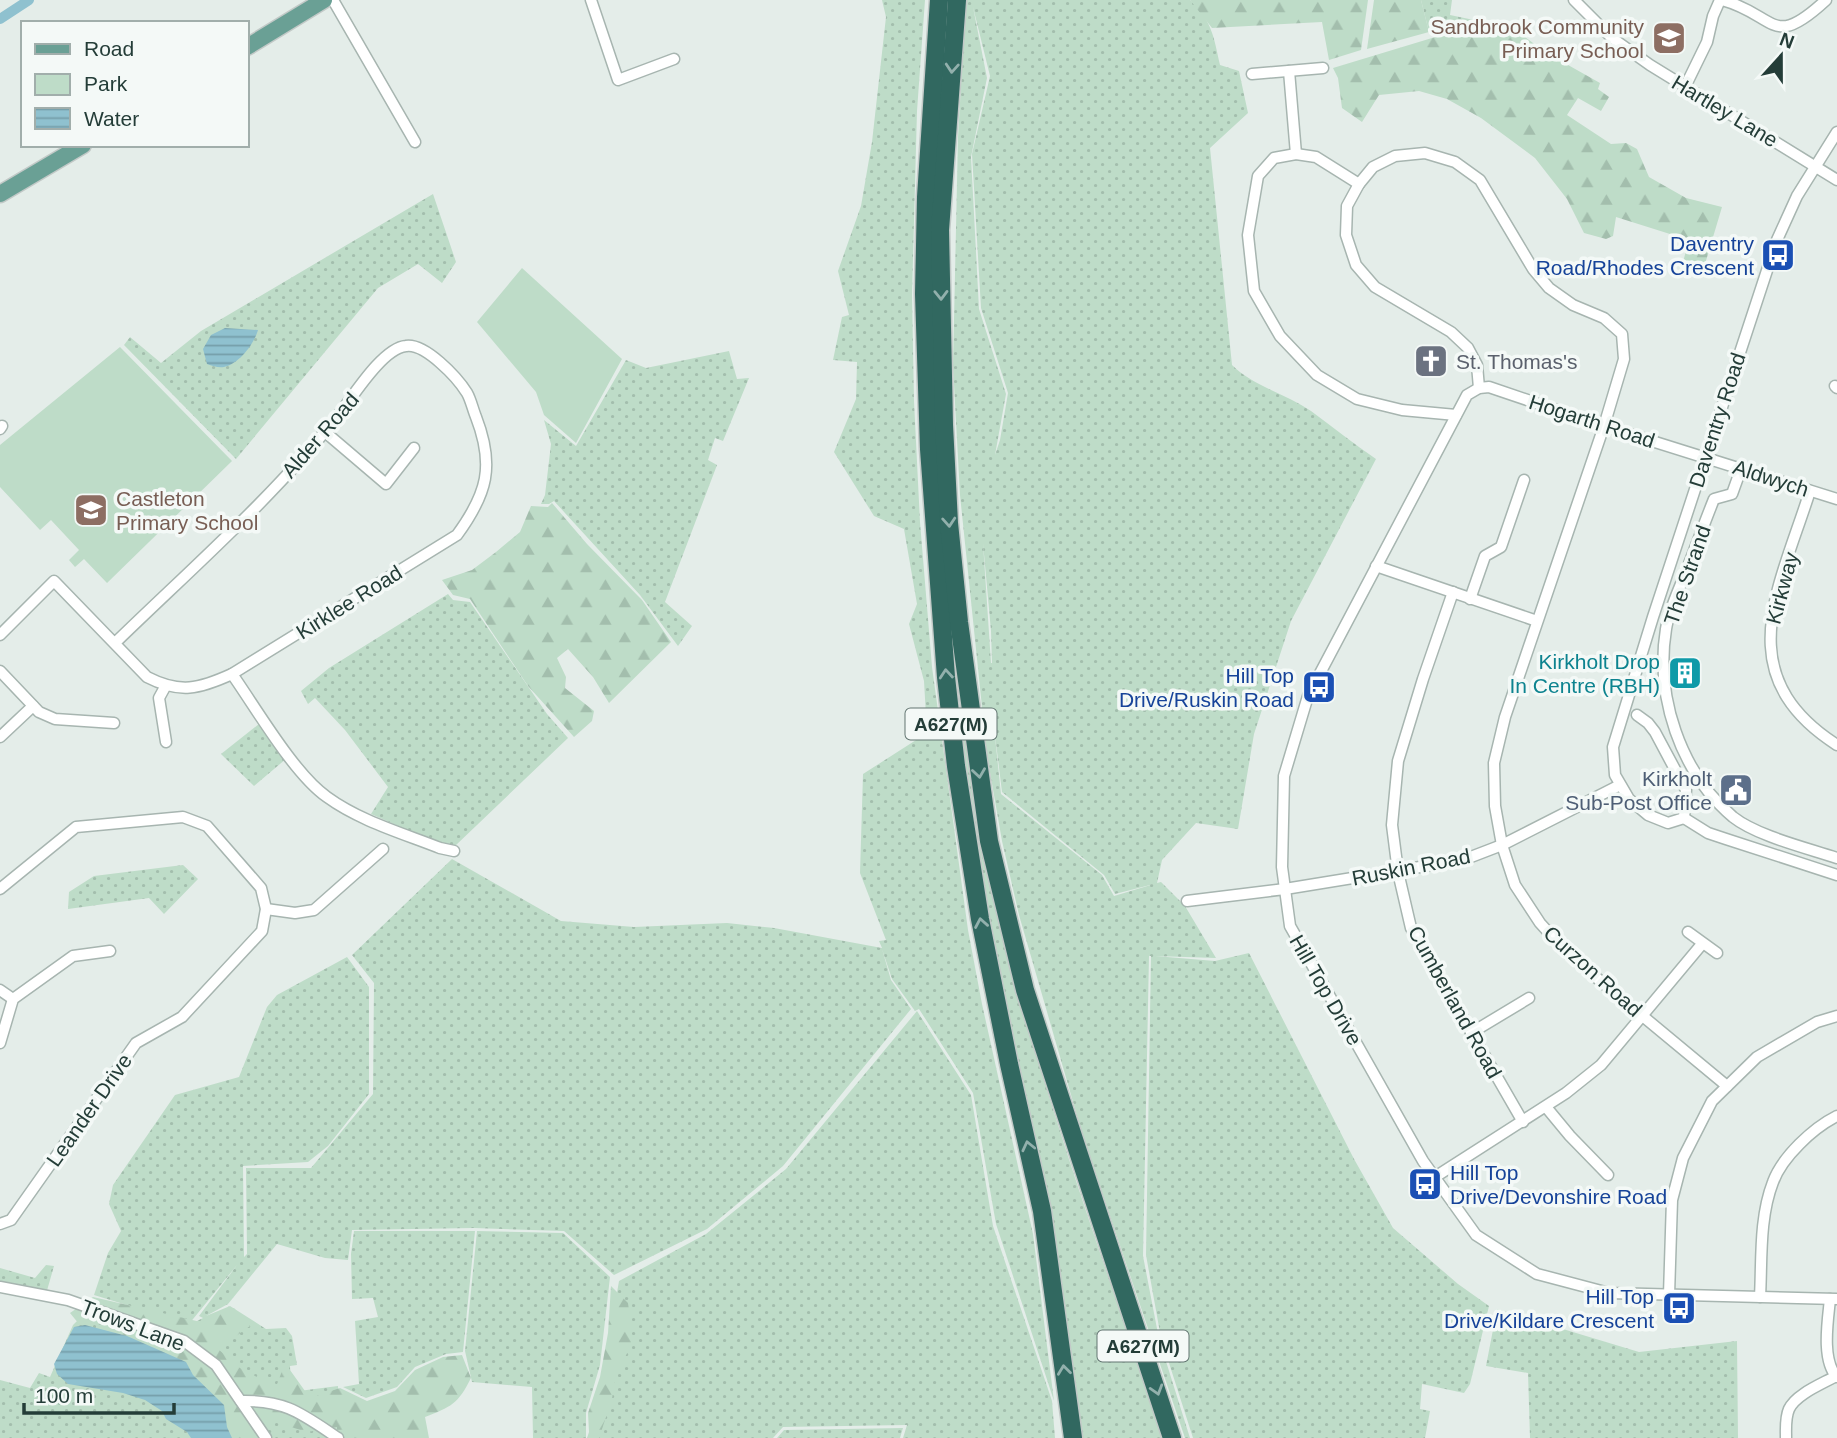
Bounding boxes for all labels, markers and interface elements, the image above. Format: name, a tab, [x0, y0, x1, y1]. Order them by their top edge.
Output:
place label: Sandbrook Community Primary School	[1430, 15, 1644, 62]
school or university icon: Sandbrook Community Primary School	[1650, 19, 1688, 57]
legend	[21, 21, 248, 147]
north arrow	[1746, 21, 1816, 91]
text: N	[1777, 28, 1797, 53]
text: Road	[84, 37, 134, 60]
one-way arrow	[945, 63, 960, 74]
street label: Hartley Lane	[1668, 70, 1782, 152]
text: Park	[84, 72, 128, 95]
text: Water	[84, 107, 139, 130]
place label: Daventry Road/Rhodes Crescent	[1536, 232, 1754, 279]
bus stop icon: Daventry Road/Rhodes Crescent	[1759, 236, 1797, 274]
one-way arrow	[933, 290, 949, 301]
church icon: St. Thomas's	[1412, 342, 1450, 380]
place label: St. Thomas's	[1456, 350, 1578, 373]
street label: Daventry Road	[1684, 350, 1750, 490]
street label: Alder Road	[277, 388, 363, 482]
street label: Hogarth Road	[1526, 390, 1658, 452]
street label: Aldwych	[1730, 455, 1812, 501]
place label: Castleton Primary School	[116, 487, 258, 534]
school or university icon: Castleton Primary School	[72, 491, 110, 529]
one-way arrow	[941, 517, 956, 528]
street label: The Strand	[1659, 522, 1715, 628]
street label: Kirkway	[1761, 549, 1803, 626]
street label: Kirklee Road	[292, 560, 406, 644]
place label: Kirkholt Drop In Centre (RBH)	[1509, 650, 1660, 697]
building icon: Kirkholt Drop In Centre (RBH)	[1666, 654, 1704, 692]
place label: Hill Top Drive/Ruskin Road	[1119, 664, 1294, 711]
one-way arrow	[939, 668, 954, 679]
bus stop icon: Hill Top Drive/Ruskin Road	[1300, 668, 1338, 706]
road number: A627(M)	[906, 708, 996, 740]
one-way arrow	[972, 767, 987, 778]
place label: Kirkholt Sub-Post Office	[1565, 767, 1712, 814]
public building icon: Kirkholt Sub-Post Office	[1717, 771, 1755, 809]
street label: Ruskin Road	[1350, 844, 1472, 890]
one-way arrow	[974, 917, 989, 929]
street label: Curzon Road	[1539, 921, 1647, 1021]
street label: Cumberland Road	[1404, 922, 1506, 1082]
street label: Hill Top Drive	[1285, 931, 1367, 1049]
street label: Leander Drive	[42, 1049, 136, 1171]
one-way arrow	[1021, 1140, 1036, 1152]
place label: Hill Top Drive/Devonshire Road	[1450, 1161, 1667, 1208]
bus stop icon: Hill Top Drive/Devonshire Road	[1406, 1165, 1444, 1203]
place label: Hill Top Drive/Kildare Crescent	[1444, 1285, 1654, 1332]
bus stop icon: Hill Top Drive/Kildare Crescent	[1660, 1289, 1698, 1327]
street label: Trows Lane	[78, 1295, 188, 1355]
road number: A627(M)	[1098, 1330, 1188, 1362]
one-way arrow	[1057, 1364, 1072, 1376]
scale bar	[24, 1372, 175, 1416]
one-way arrow	[1148, 1383, 1163, 1395]
text: 100 m	[35, 1384, 93, 1407]

